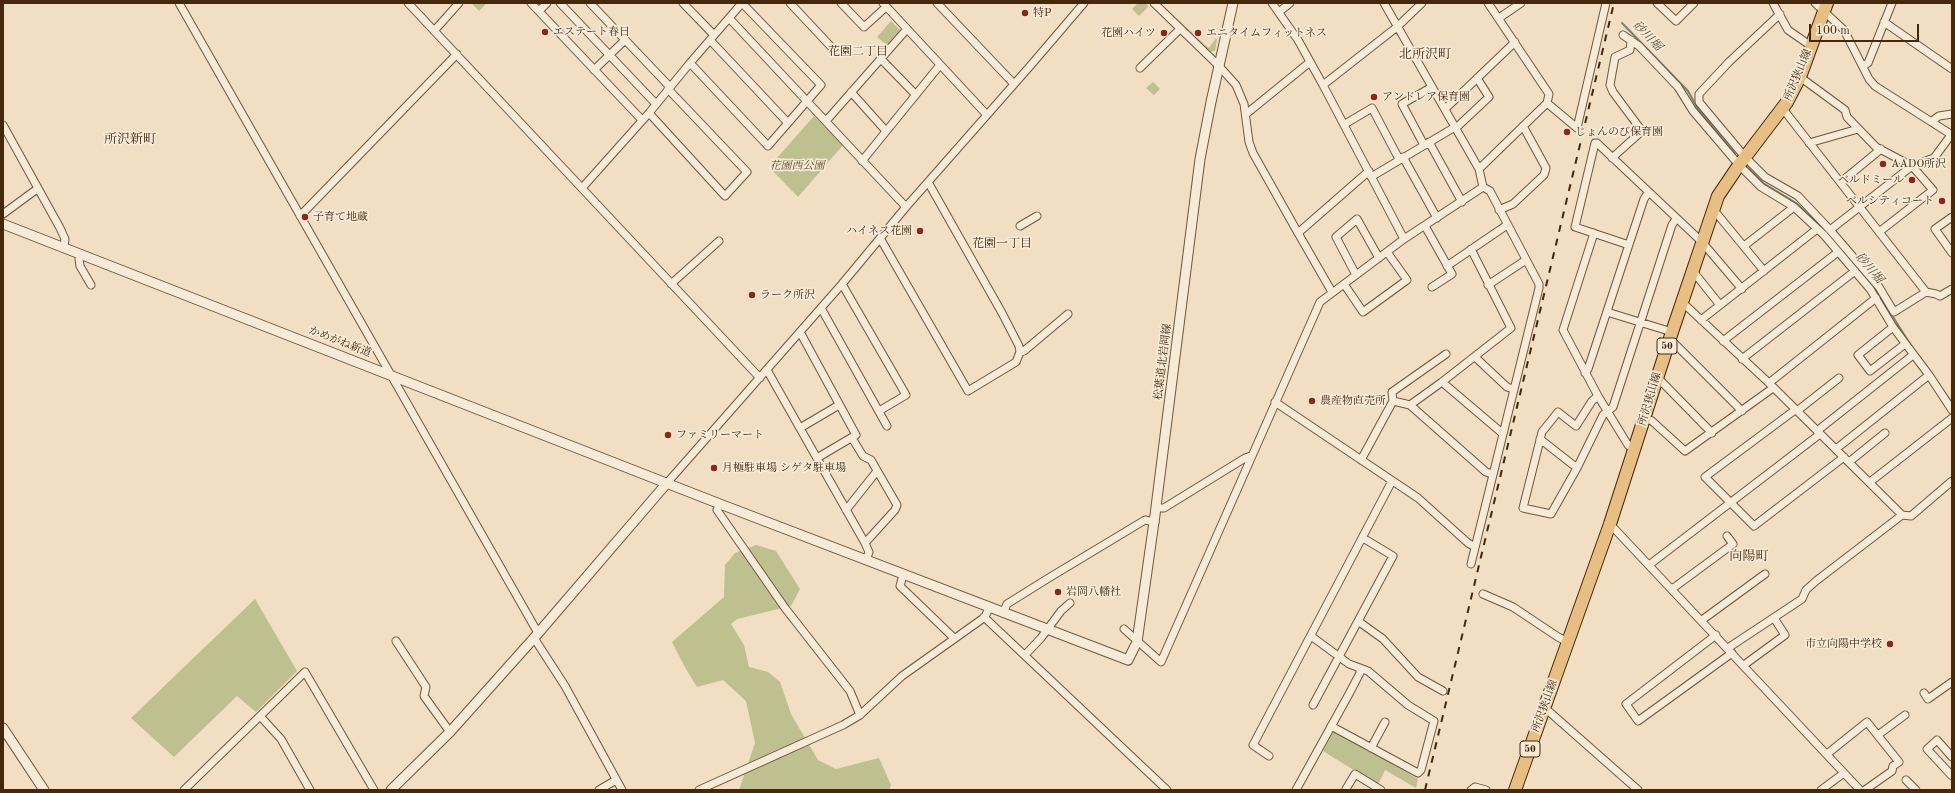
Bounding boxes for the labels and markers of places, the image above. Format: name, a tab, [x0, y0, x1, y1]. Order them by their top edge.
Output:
place label: 特P	[1033, 6, 1051, 20]
marker: 特P	[1020, 8, 1030, 18]
place label: エステート春日	[553, 25, 630, 39]
place label: 花園ハイツ	[1101, 26, 1156, 40]
place label: エニタイムフィットネス	[1206, 26, 1327, 40]
marker: エステート春日	[540, 27, 550, 37]
marker: 花園ハイツ	[1159, 28, 1169, 38]
marker: エニタイムフィットネス	[1193, 28, 1203, 38]
place label: アンドレア保育園	[1382, 90, 1470, 104]
marker: アンドレア保育園	[1369, 92, 1379, 102]
place label: じょんのび保育園	[1575, 125, 1663, 139]
marker: じょんのび保育園	[1562, 127, 1572, 137]
place label: AADO所沢	[1891, 157, 1946, 171]
marker: AADO所沢	[1878, 159, 1888, 169]
place label: ベルドミール	[1838, 173, 1904, 187]
marker: ベルドミール	[1907, 175, 1917, 185]
place label: ベルシティコート	[1846, 194, 1934, 208]
marker: ベルシティコート	[1937, 196, 1947, 206]
place label: 子育て地蔵	[313, 210, 368, 224]
marker: 子育て地蔵	[300, 212, 310, 222]
place label: ハイネス花園	[846, 224, 912, 238]
marker: ハイネス花園	[915, 226, 925, 236]
place label: ラーク所沢	[760, 288, 815, 302]
marker: ラーク所沢	[747, 290, 757, 300]
place label: 農産物直売所	[1320, 394, 1386, 408]
marker: 農産物直売所	[1307, 396, 1317, 406]
place label: ファミリーマート	[676, 428, 764, 442]
marker: ファミリーマート	[663, 430, 673, 440]
place label: 月極駐車場 シゲタ駐車場	[722, 461, 846, 475]
marker: 月極駐車場 シゲタ駐車場	[709, 463, 719, 473]
place label: 岩岡八幡社	[1066, 585, 1121, 599]
marker: 岩岡八幡社	[1053, 587, 1063, 597]
place label: 市立向陽中学校	[1805, 637, 1882, 651]
marker: 市立向陽中学校	[1885, 639, 1895, 649]

